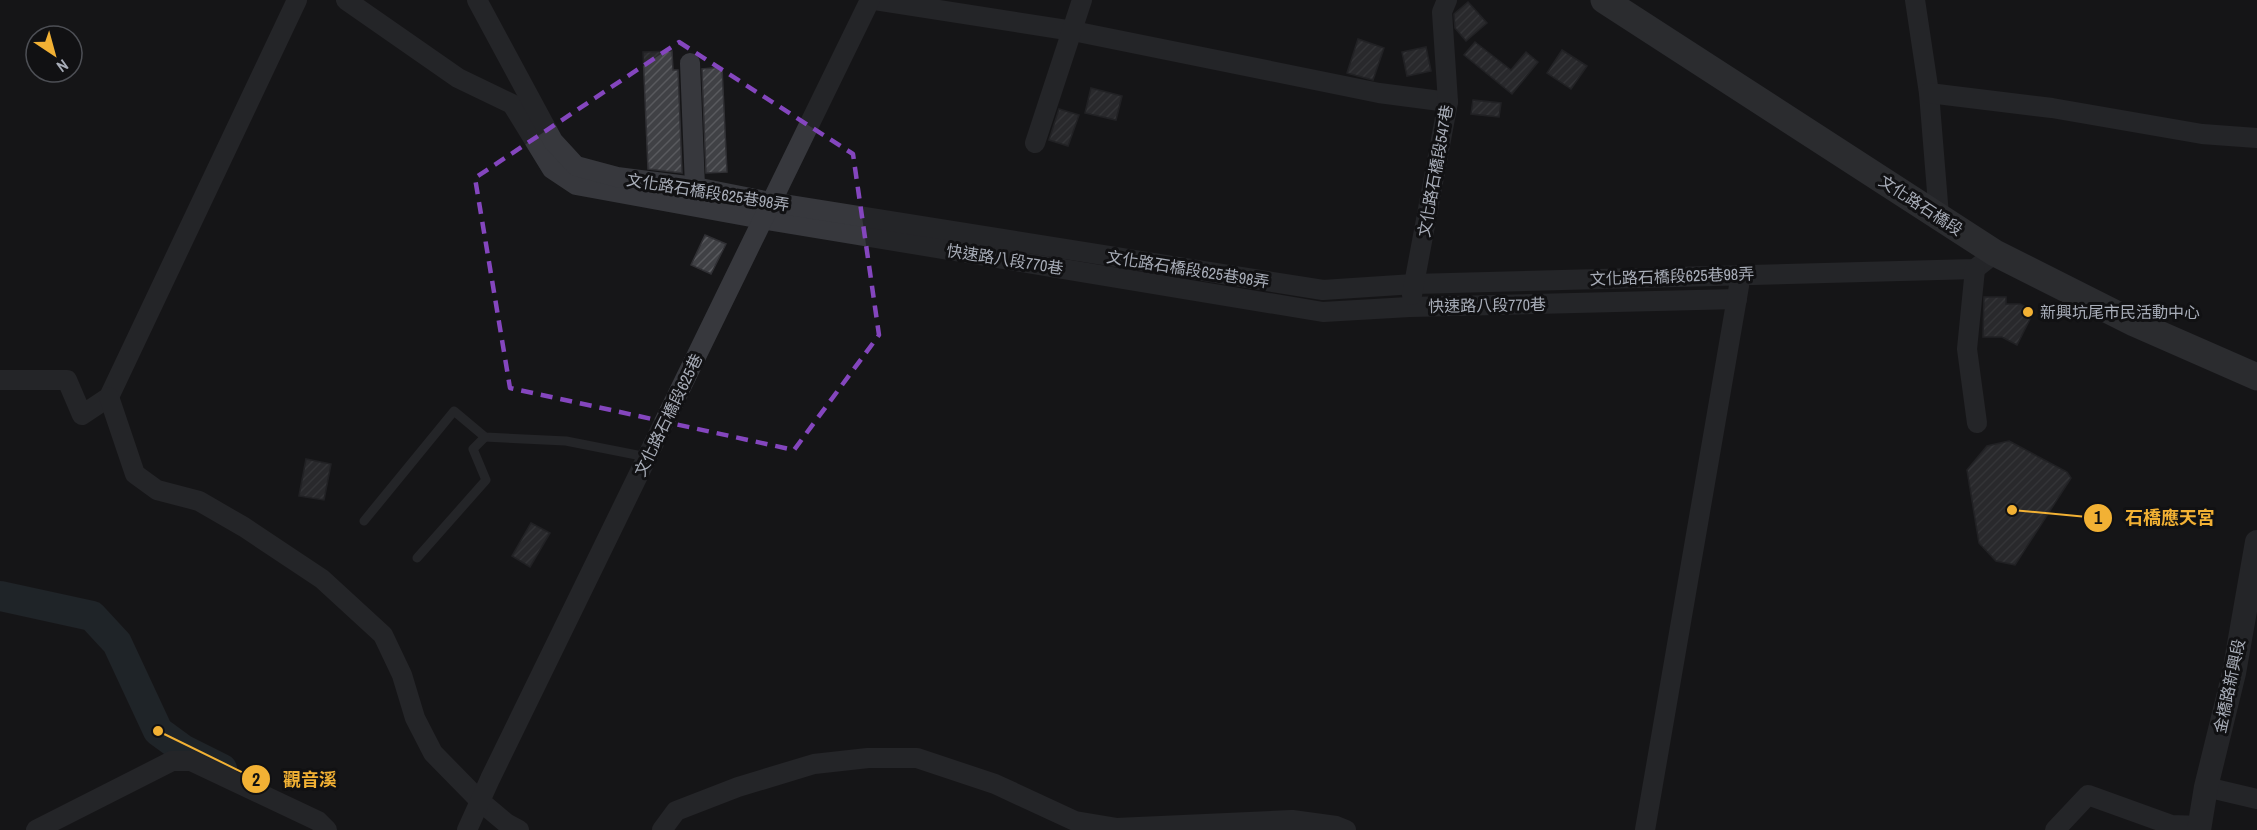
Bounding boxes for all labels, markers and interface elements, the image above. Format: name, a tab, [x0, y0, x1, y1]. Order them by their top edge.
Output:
north arrow	[24, 24, 84, 84]
text: N	[53, 54, 73, 78]
street label: 文化路石橋段547巷	[1413, 103, 1457, 239]
street label: 文化路石橋段625巷98弄	[625, 168, 791, 216]
street label: 文化路石橋段	[1875, 170, 1967, 240]
street label: 快速路八段770巷	[945, 239, 1065, 279]
street label: 文化路石橋段625巷98弄	[1105, 245, 1271, 293]
street label: 文化路石橋段625巷98弄	[1589, 262, 1755, 290]
street label: 快速路八段770巷	[1428, 293, 1546, 317]
place label: 新興坑尾市民活動中心	[2040, 301, 2200, 323]
marker: 新興坑尾市民活動中心	[2021, 305, 2035, 319]
street label: 文化路石橋段625巷	[629, 350, 707, 480]
callout: 石橋應天宮	[2083, 500, 2227, 536]
text: 1	[2094, 505, 2103, 530]
text: 石橋應天宮	[2125, 505, 2215, 530]
street label: 金橋路新興段	[2208, 637, 2250, 735]
callout: 觀音溪	[241, 761, 349, 797]
text: 2	[252, 767, 260, 792]
text: 觀音溪	[283, 767, 337, 792]

